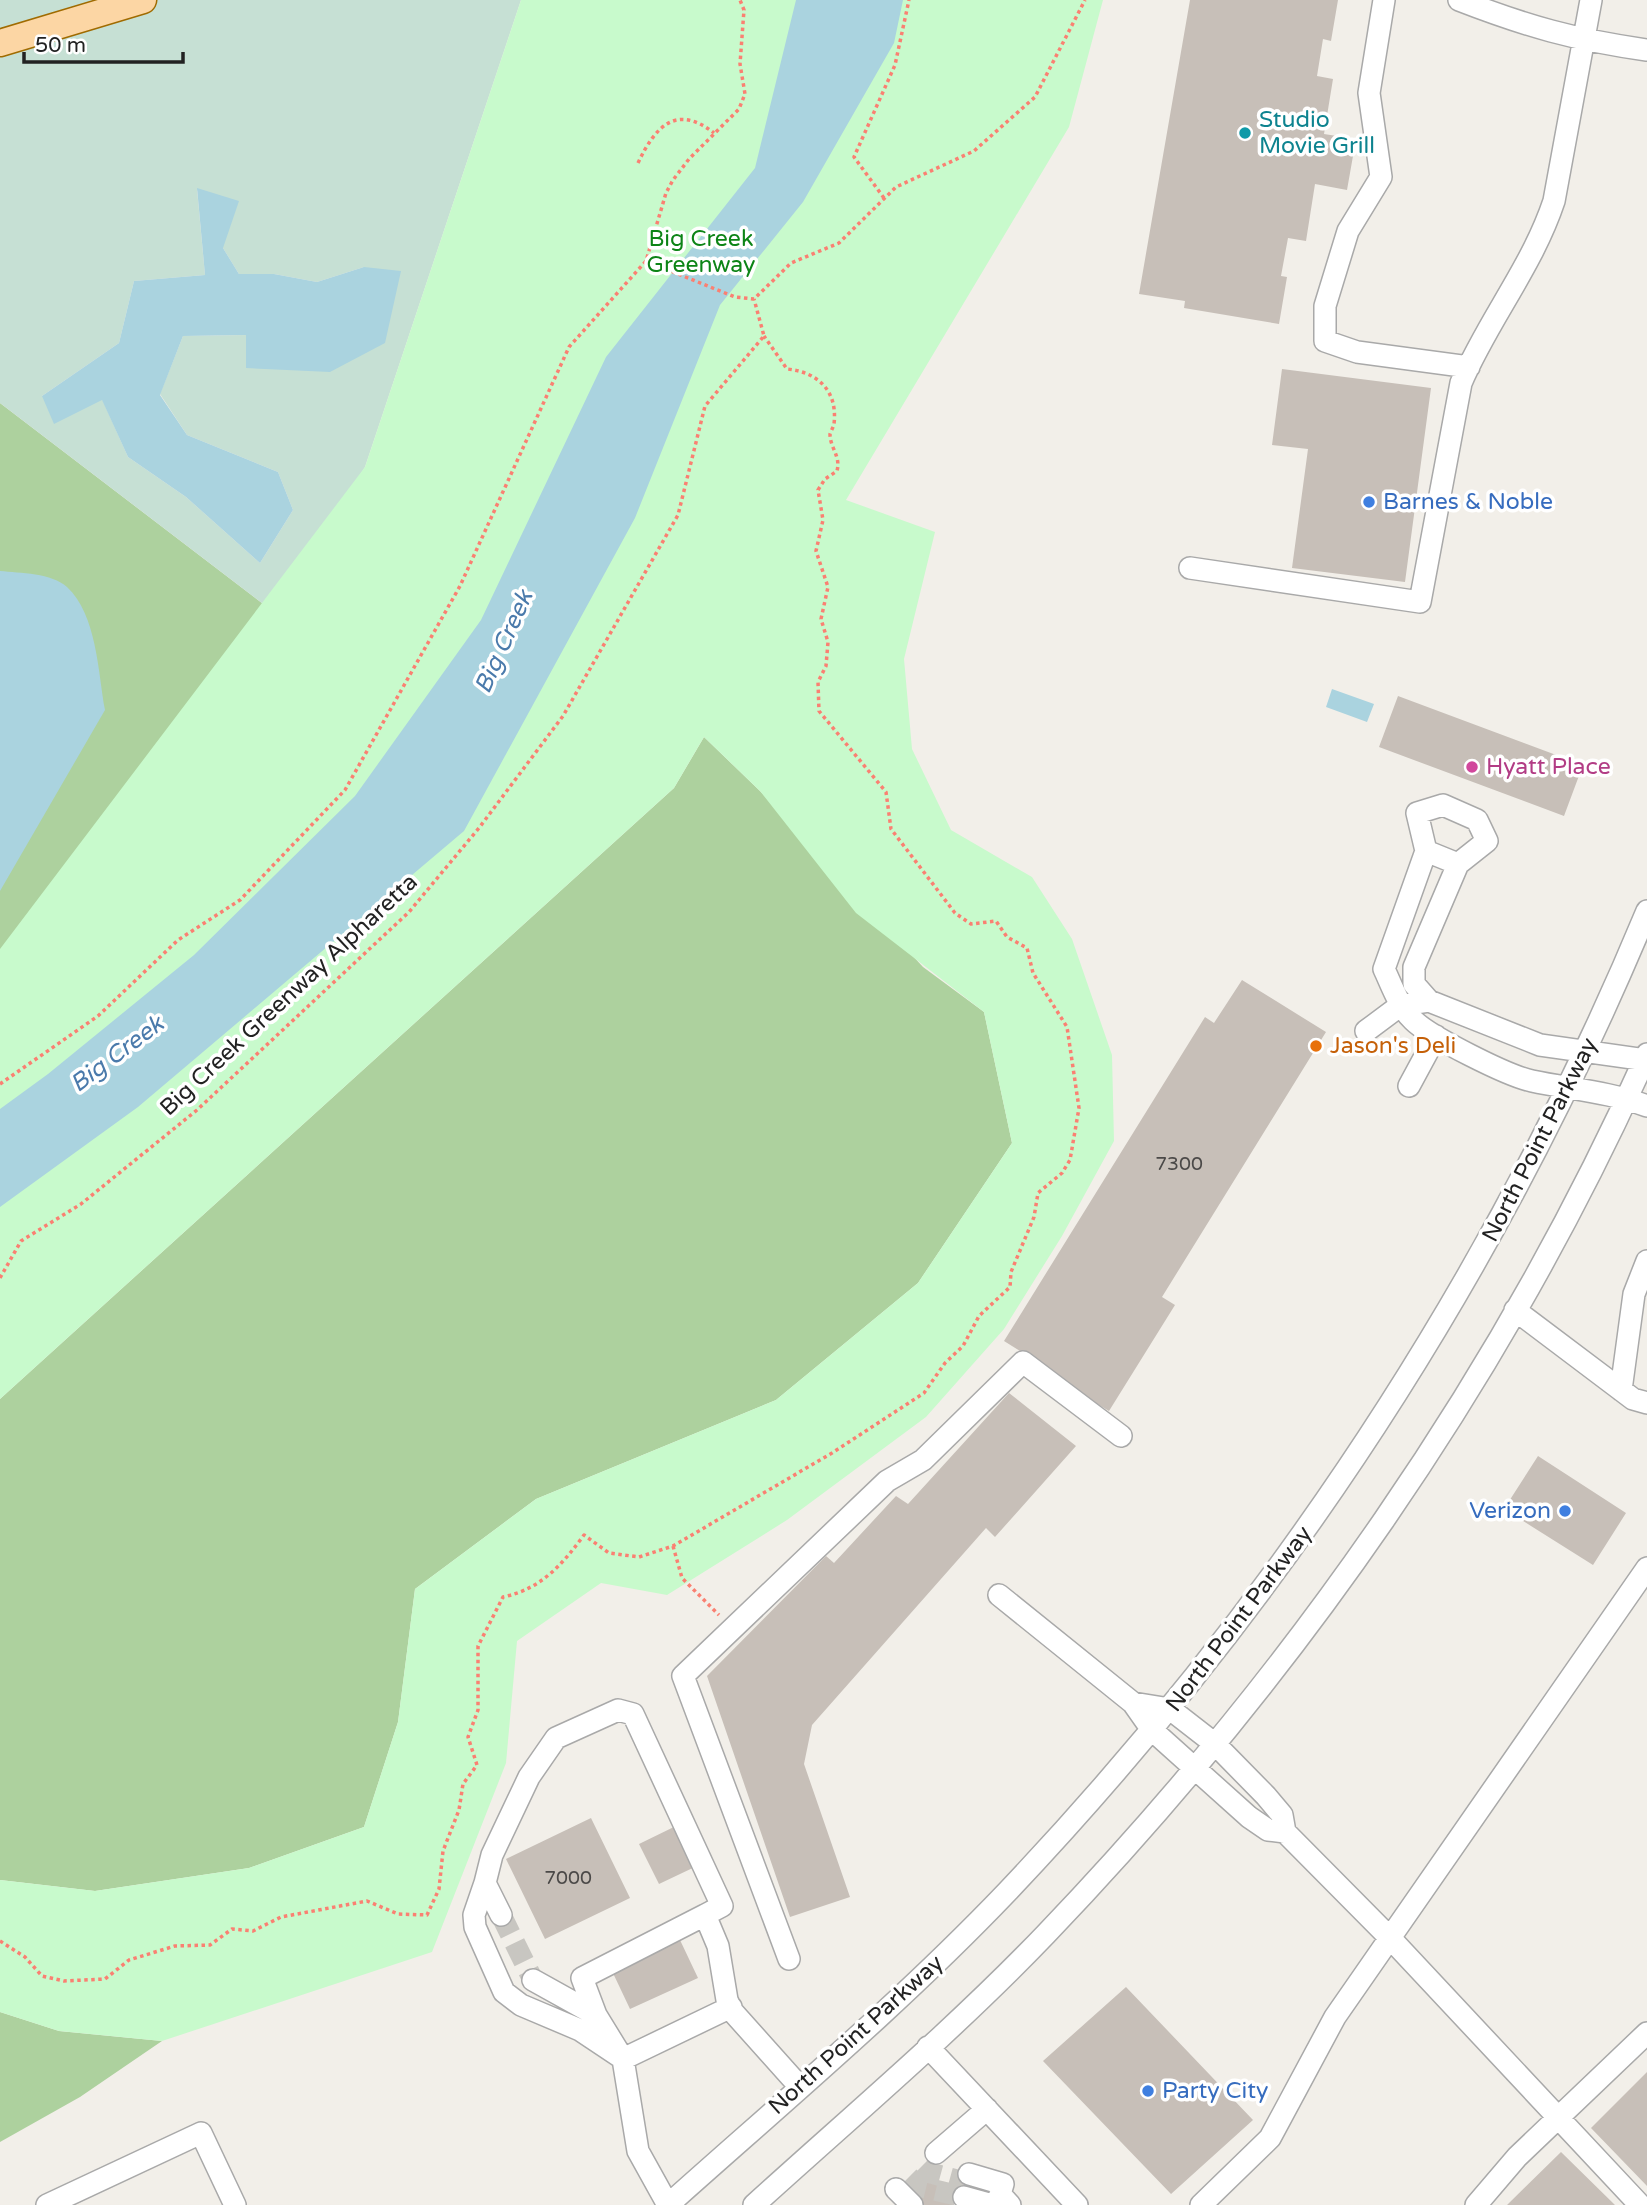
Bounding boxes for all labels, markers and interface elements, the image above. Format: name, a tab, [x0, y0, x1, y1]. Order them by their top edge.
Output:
scale bar	[24, 21, 184, 65]
text: 50 m	[35, 33, 86, 58]
place label: Studio Movie Grill	[1259, 106, 1375, 160]
marker: Studio Movie Grill	[1237, 125, 1253, 141]
park label: Big Creek Greenway	[647, 225, 755, 279]
place label: Barnes & Noble	[1383, 488, 1553, 516]
marker: Barnes & Noble	[1361, 494, 1377, 510]
water label: Big Creek	[469, 584, 540, 698]
place label: Hyatt Place	[1486, 753, 1611, 781]
marker: Hyatt Place	[1464, 759, 1480, 775]
street label: Big Creek Greenway Alpharetta	[154, 868, 424, 1122]
water label: Big Creek	[65, 1008, 171, 1099]
place label: Jason's Deli	[1330, 1032, 1456, 1060]
street label: North Point Parkway	[1476, 1033, 1604, 1247]
marker: Jason's Deli	[1308, 1038, 1324, 1054]
house number: 7300	[1155, 1153, 1203, 1175]
place label: Verizon	[1469, 1497, 1551, 1525]
marker: Verizon	[1557, 1503, 1573, 1519]
street label: North Point Parkway	[1160, 1521, 1318, 1717]
house number: 7000	[544, 1867, 592, 1889]
street label: North Point Parkway	[763, 1949, 949, 2121]
place label: Party City	[1162, 2077, 1268, 2105]
marker: Party City	[1140, 2083, 1156, 2099]

